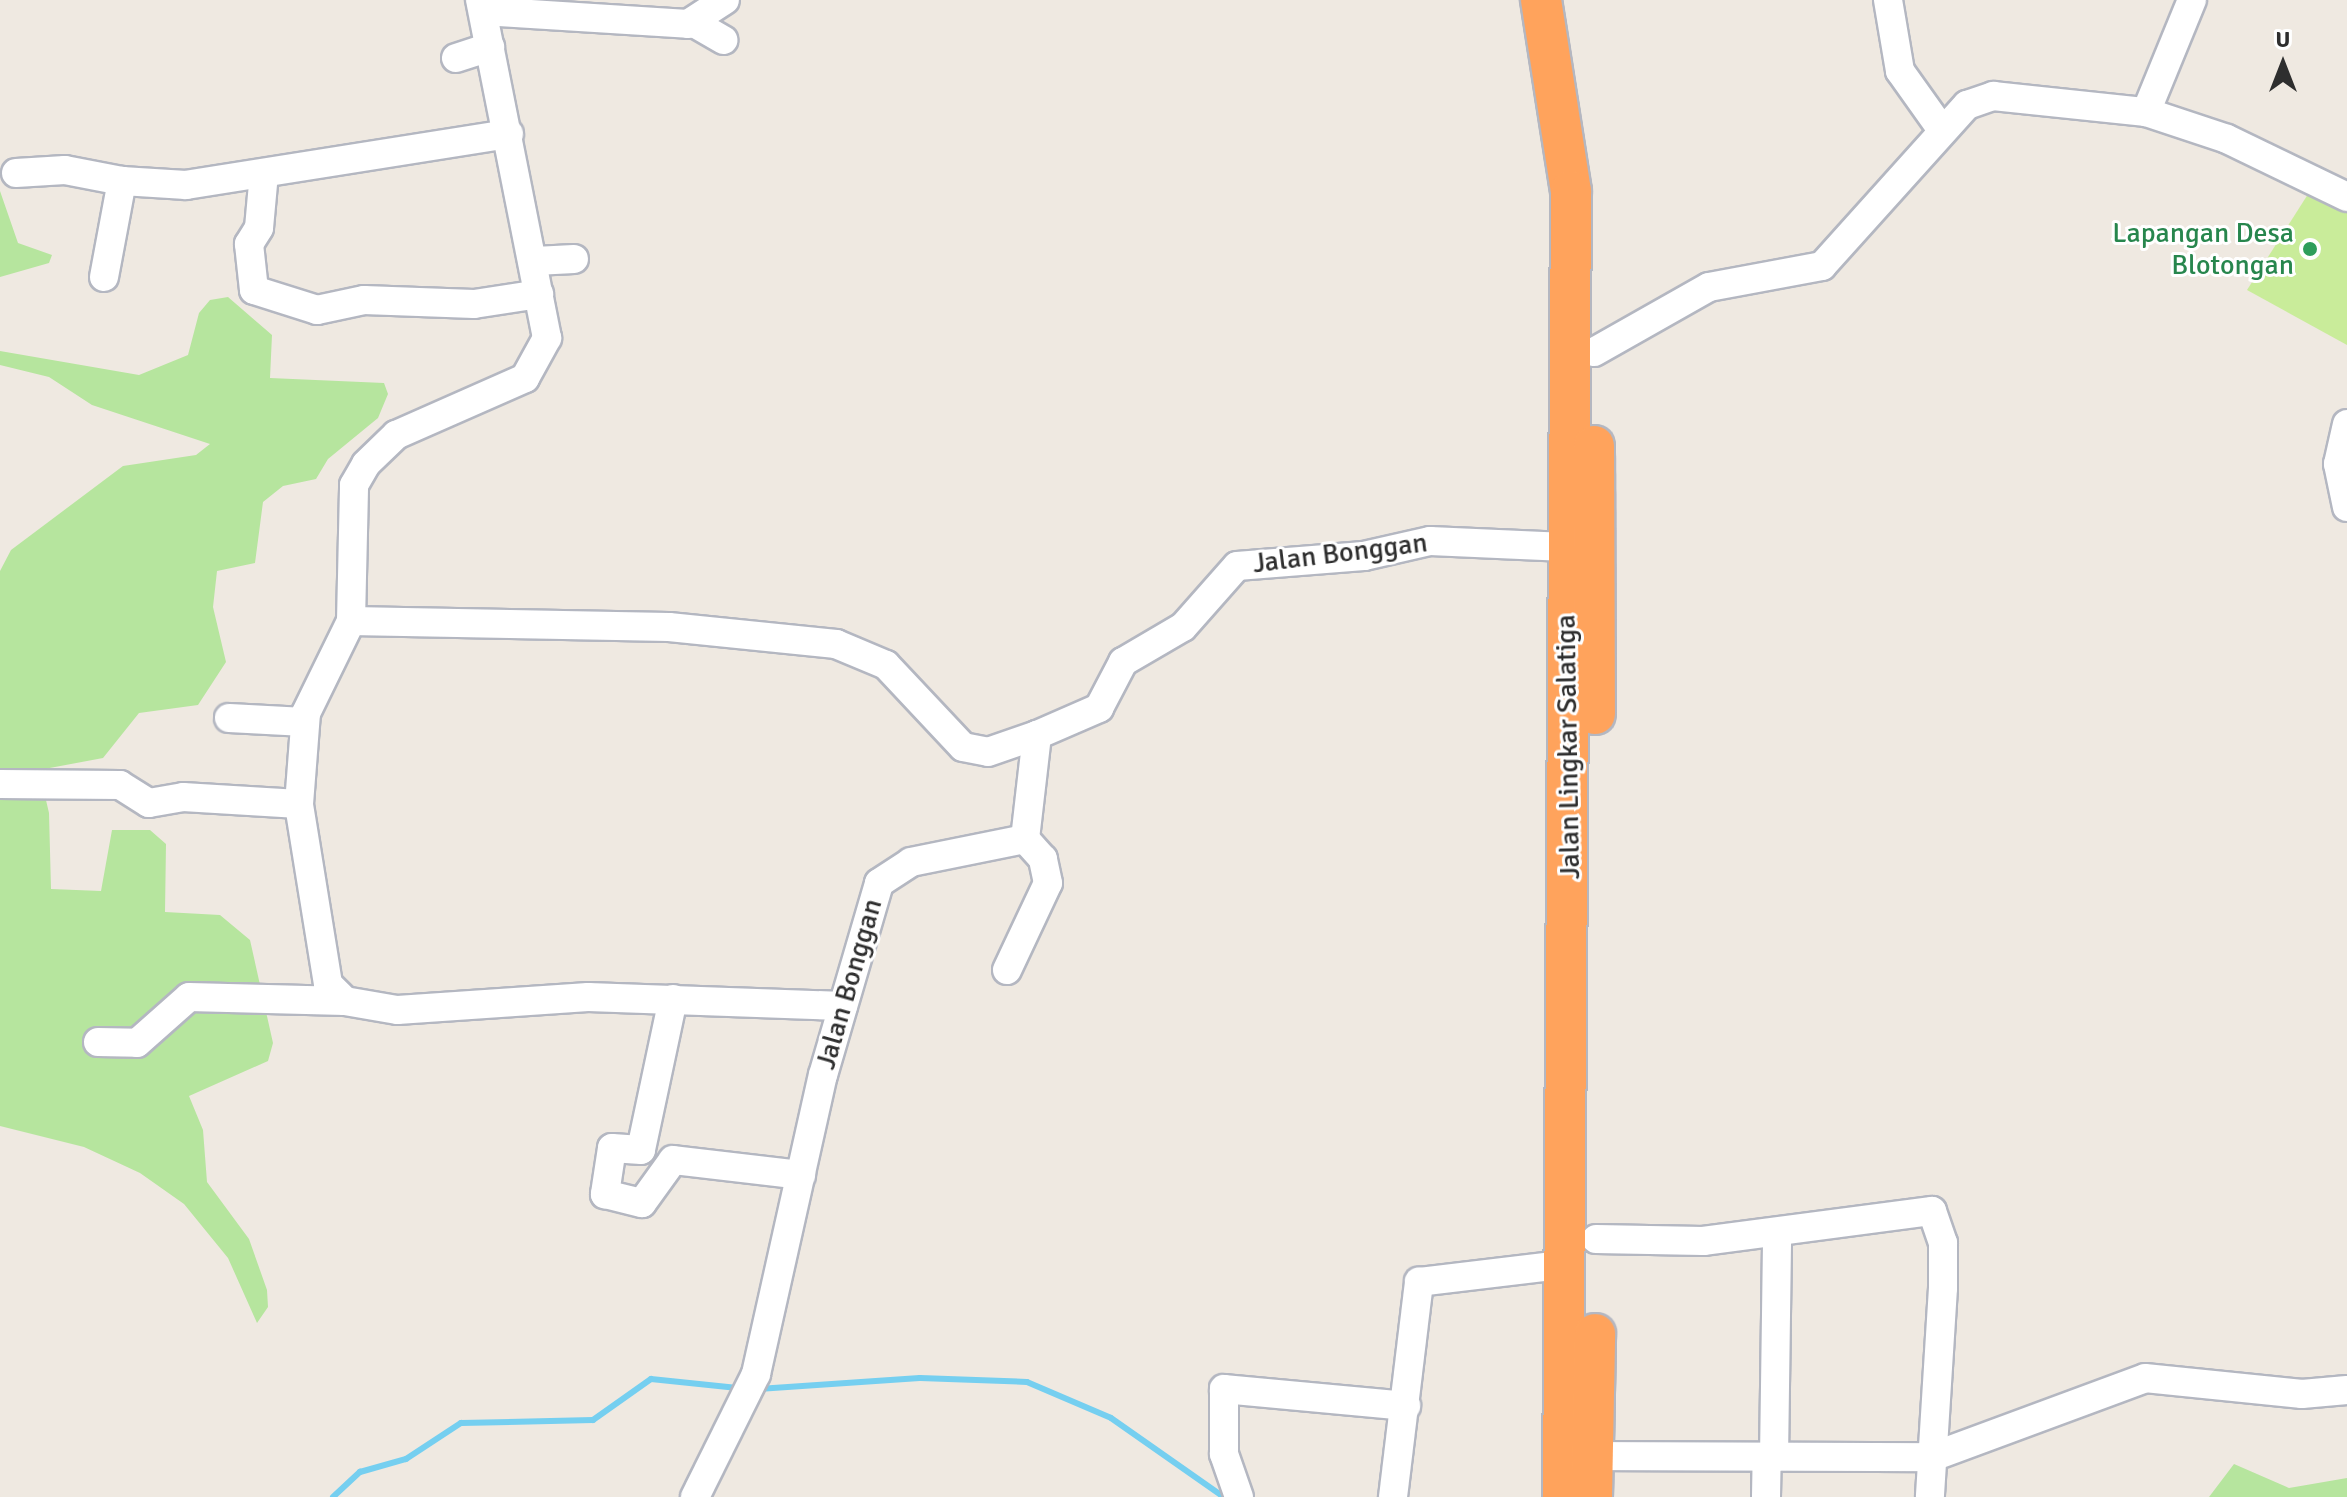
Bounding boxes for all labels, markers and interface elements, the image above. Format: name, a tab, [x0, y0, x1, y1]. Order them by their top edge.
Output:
north arrow	[2243, 24, 2323, 104]
text: U	[2276, 26, 2290, 53]
place label: Lapangan Desa Blotongan	[2112, 216, 2294, 282]
marker: Lapangan Desa Blotongan	[2301, 240, 2319, 258]
street label: Jalan Bonggan	[1251, 526, 1429, 580]
street label: Jalan Lingkar Salatiga	[1549, 614, 1587, 880]
street label: Jalan Bonggan	[809, 895, 889, 1073]

